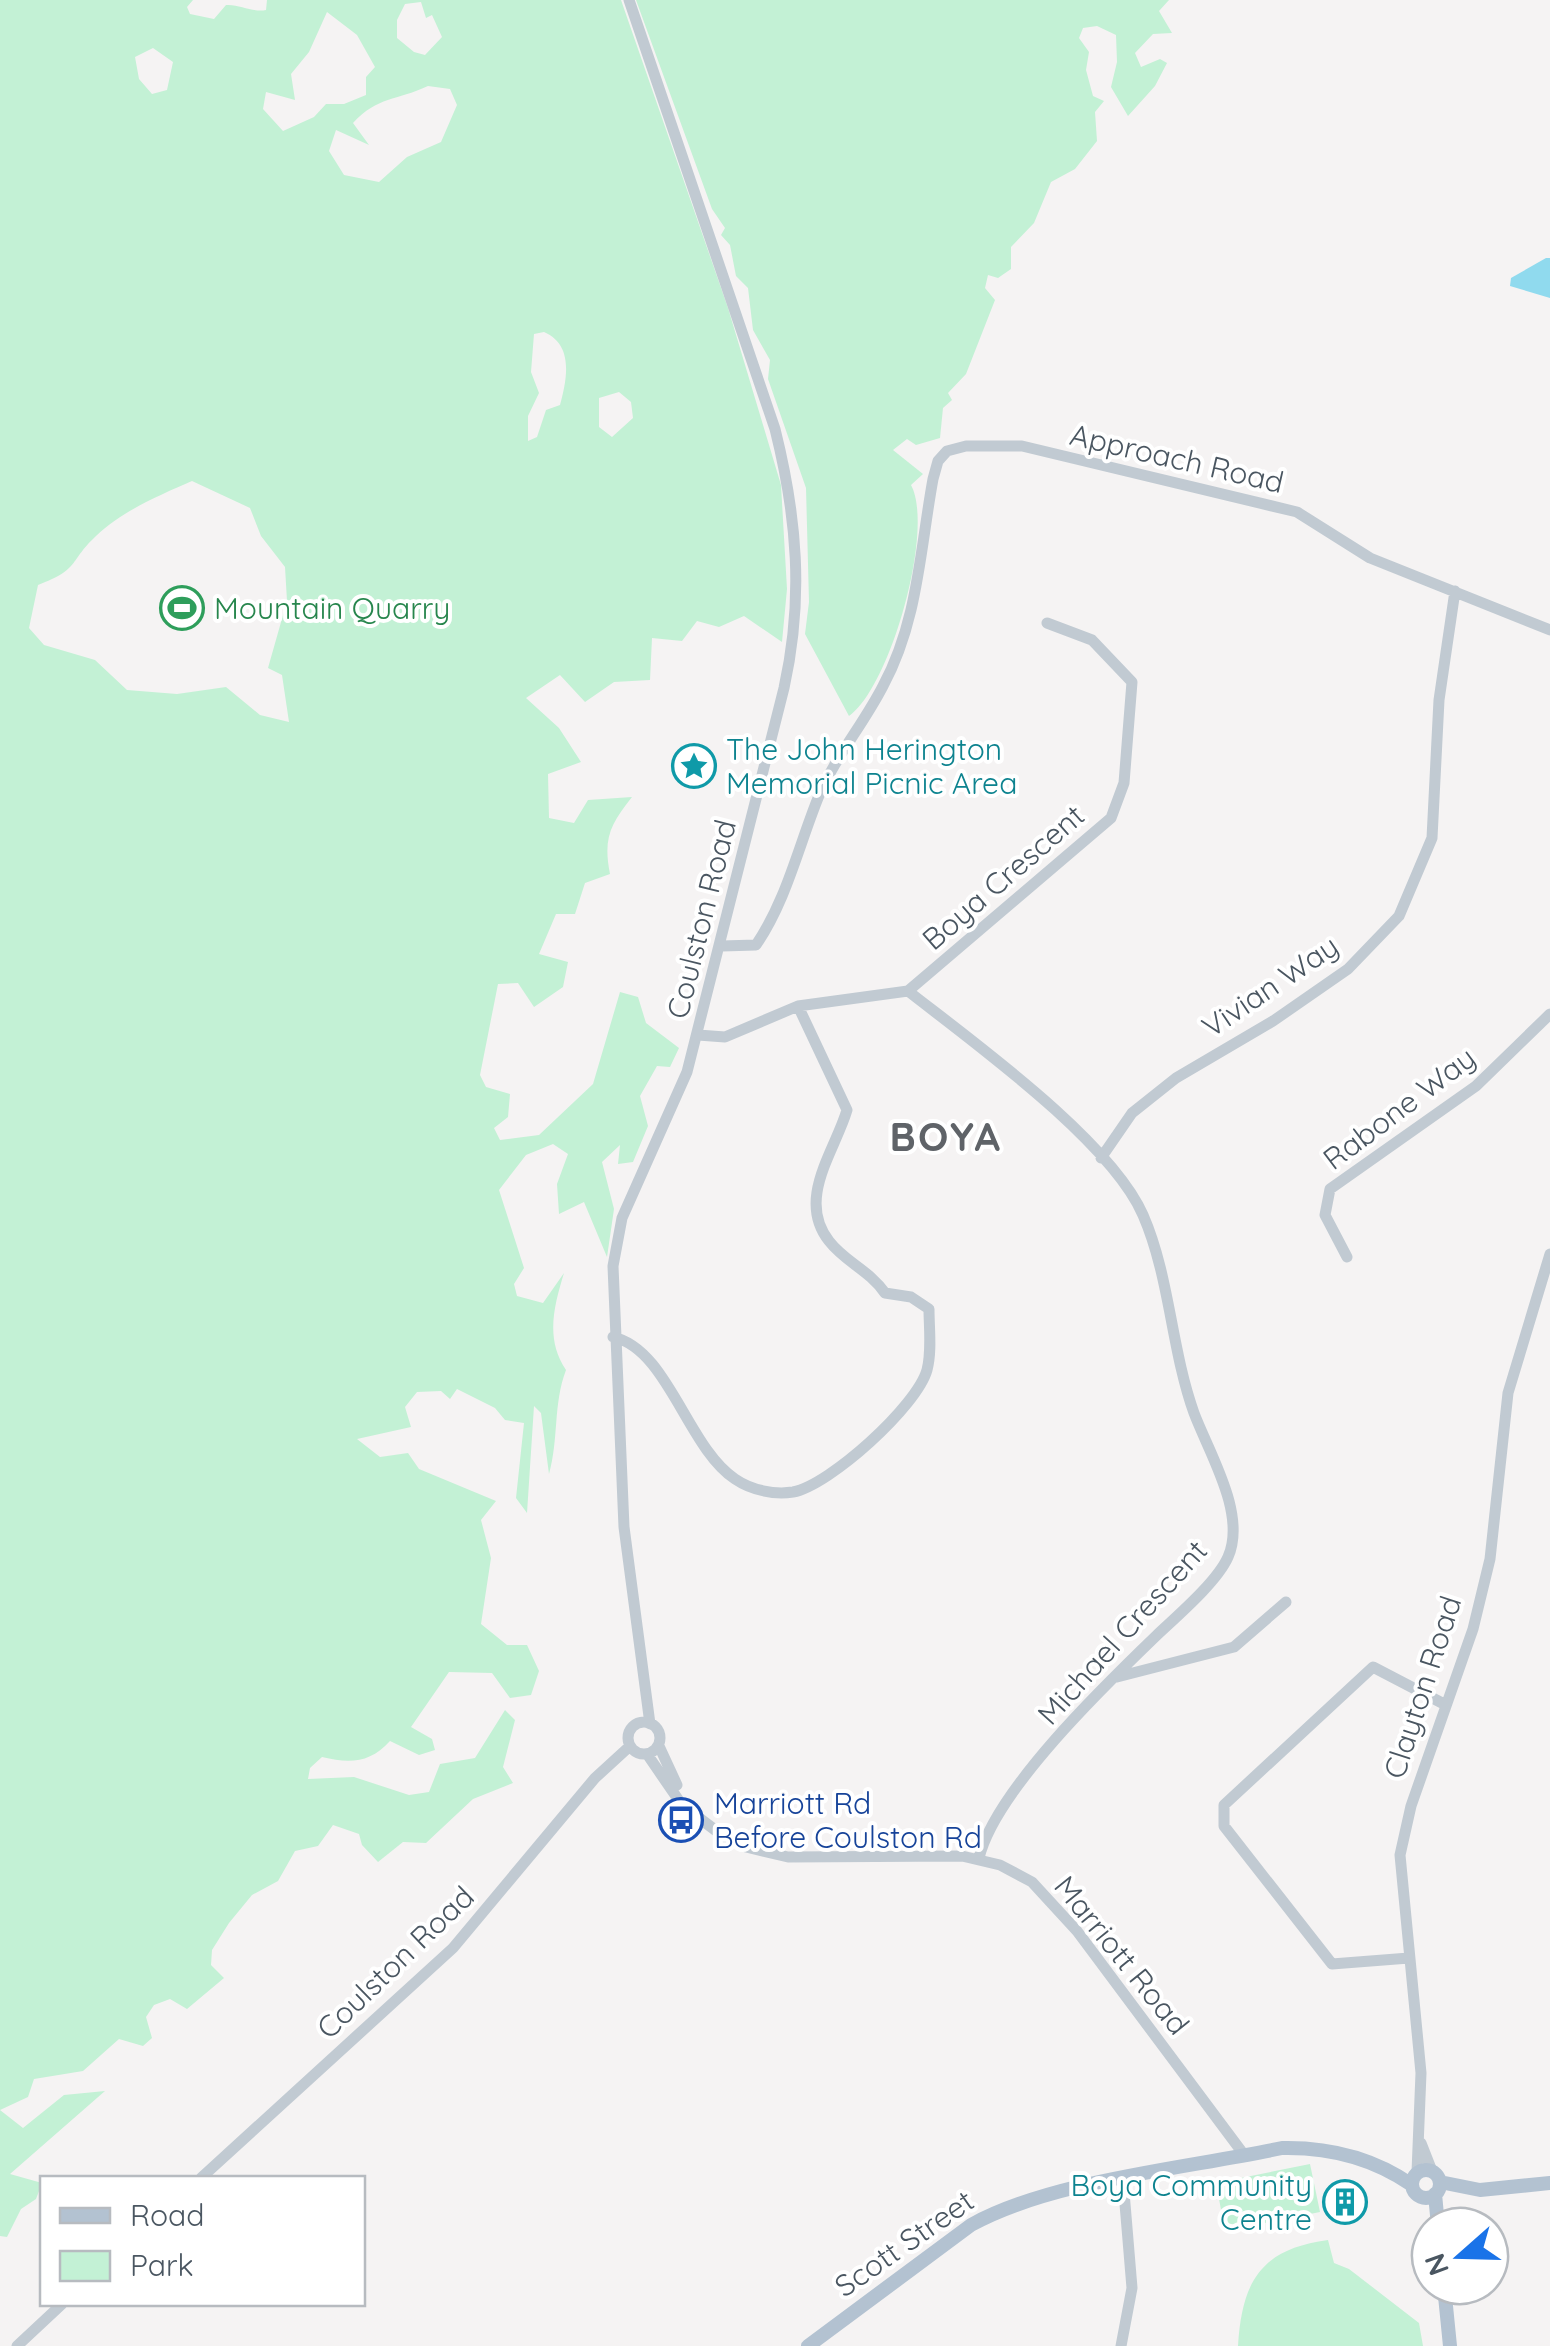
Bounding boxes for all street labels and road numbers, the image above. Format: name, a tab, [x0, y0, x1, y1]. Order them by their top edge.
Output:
street label: Approach Road	[1066, 415, 1288, 501]
street label: Boya Crescent	[914, 796, 1092, 958]
street label: Coulston Road	[658, 816, 744, 1022]
street label: Vivian Way	[1195, 927, 1345, 1045]
street label: Rabone Way	[1315, 1038, 1483, 1178]
street label: Michael Crescent	[1029, 1532, 1215, 1732]
street label: Clayton Road	[1375, 1591, 1469, 1783]
street label: Marriott Road	[1046, 1868, 1198, 2042]
street label: Coulston Road	[308, 1878, 482, 2046]
street label: Scott Street	[827, 2181, 981, 2305]

